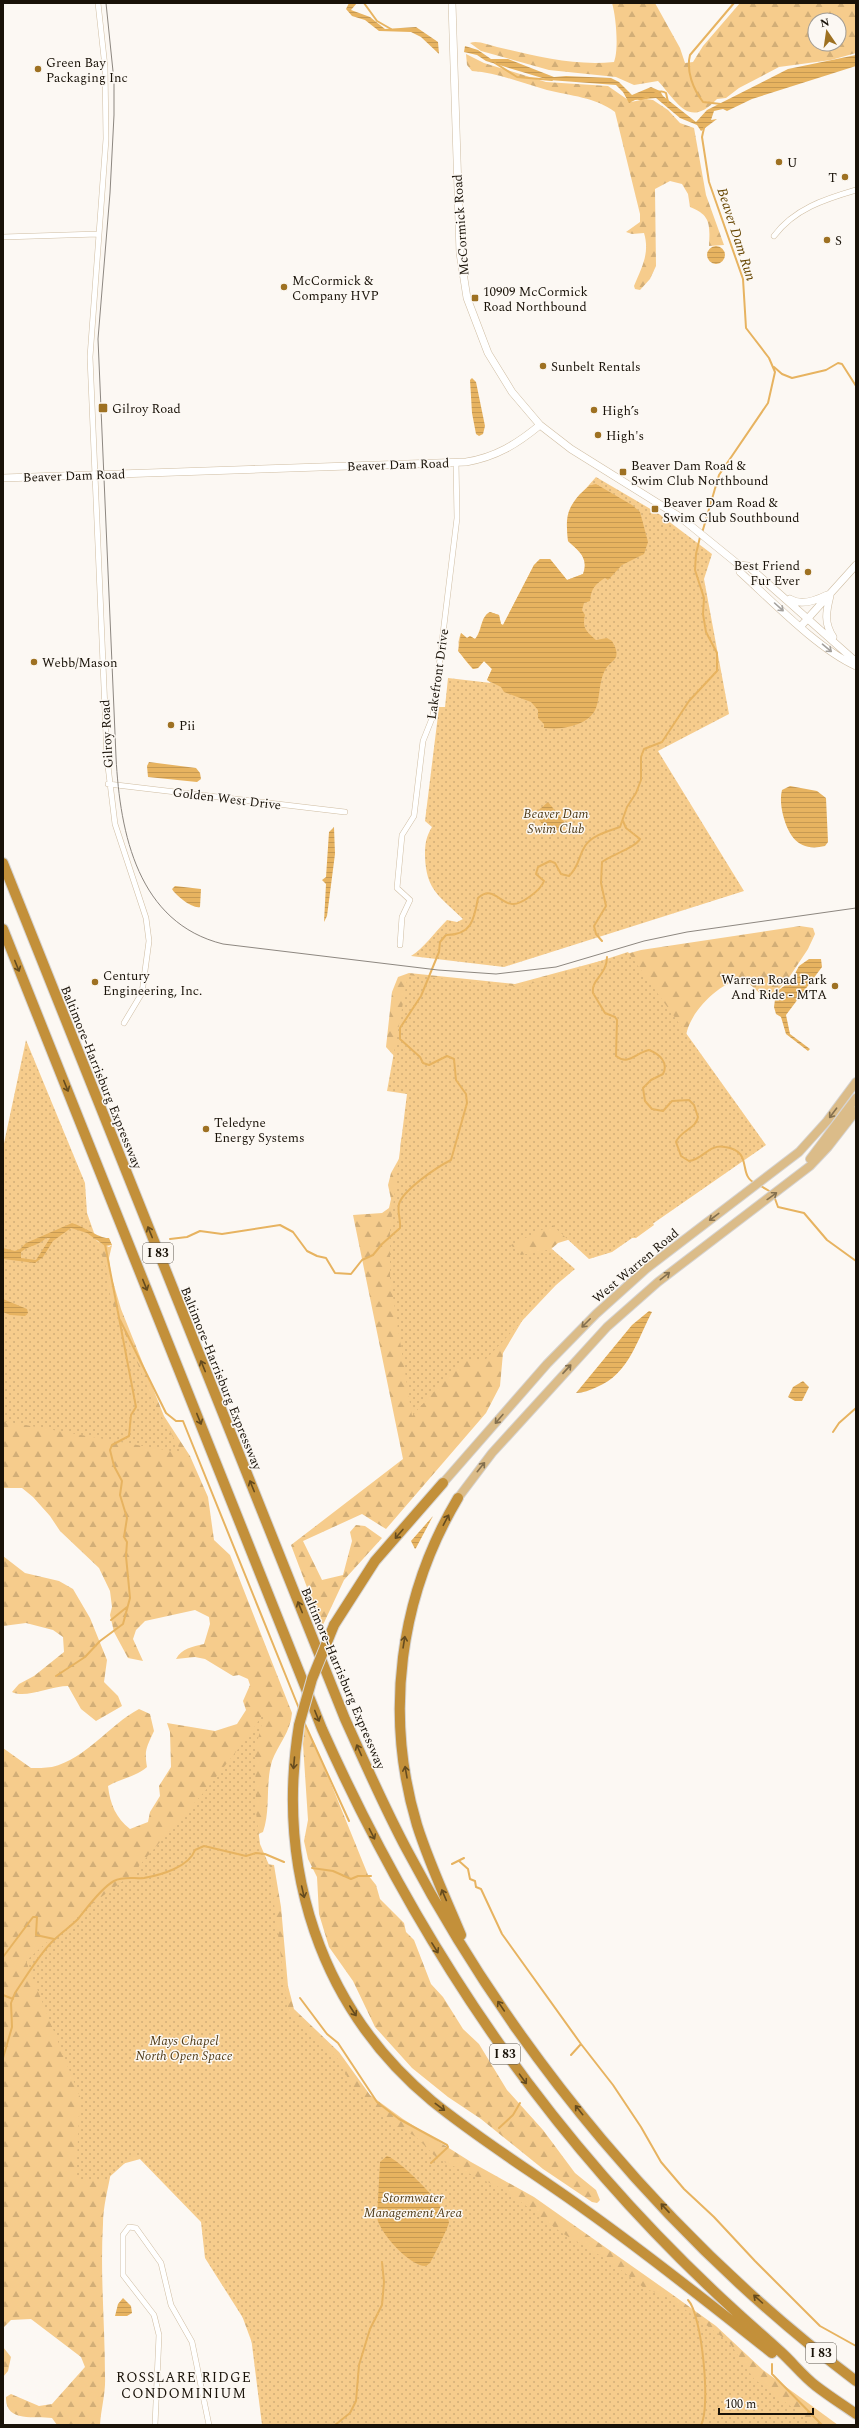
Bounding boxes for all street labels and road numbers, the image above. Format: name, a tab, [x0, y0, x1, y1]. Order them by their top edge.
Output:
street label: McCormick Road	[447, 174, 475, 276]
street label: Beaver Dam Road	[346, 453, 450, 477]
street label: Beaver Dam Road	[22, 464, 126, 488]
street label: Lakefront Drive	[422, 627, 454, 721]
street label: Gilroy Road	[95, 699, 119, 769]
street label: Golden West Drive	[171, 782, 282, 816]
street label: Baltimore-Harrisburg Expressway	[55, 983, 147, 1173]
street label: West Warren Road	[588, 1223, 683, 1308]
road number: I 83	[143, 1243, 173, 1263]
street label: Baltimore-Harrisburg Expressway	[175, 1284, 267, 1474]
street label: Baltimore-Harrisburg Expressway	[296, 1584, 391, 1773]
road number: I 83	[490, 2044, 520, 2064]
road number: I 83	[806, 2343, 836, 2363]

